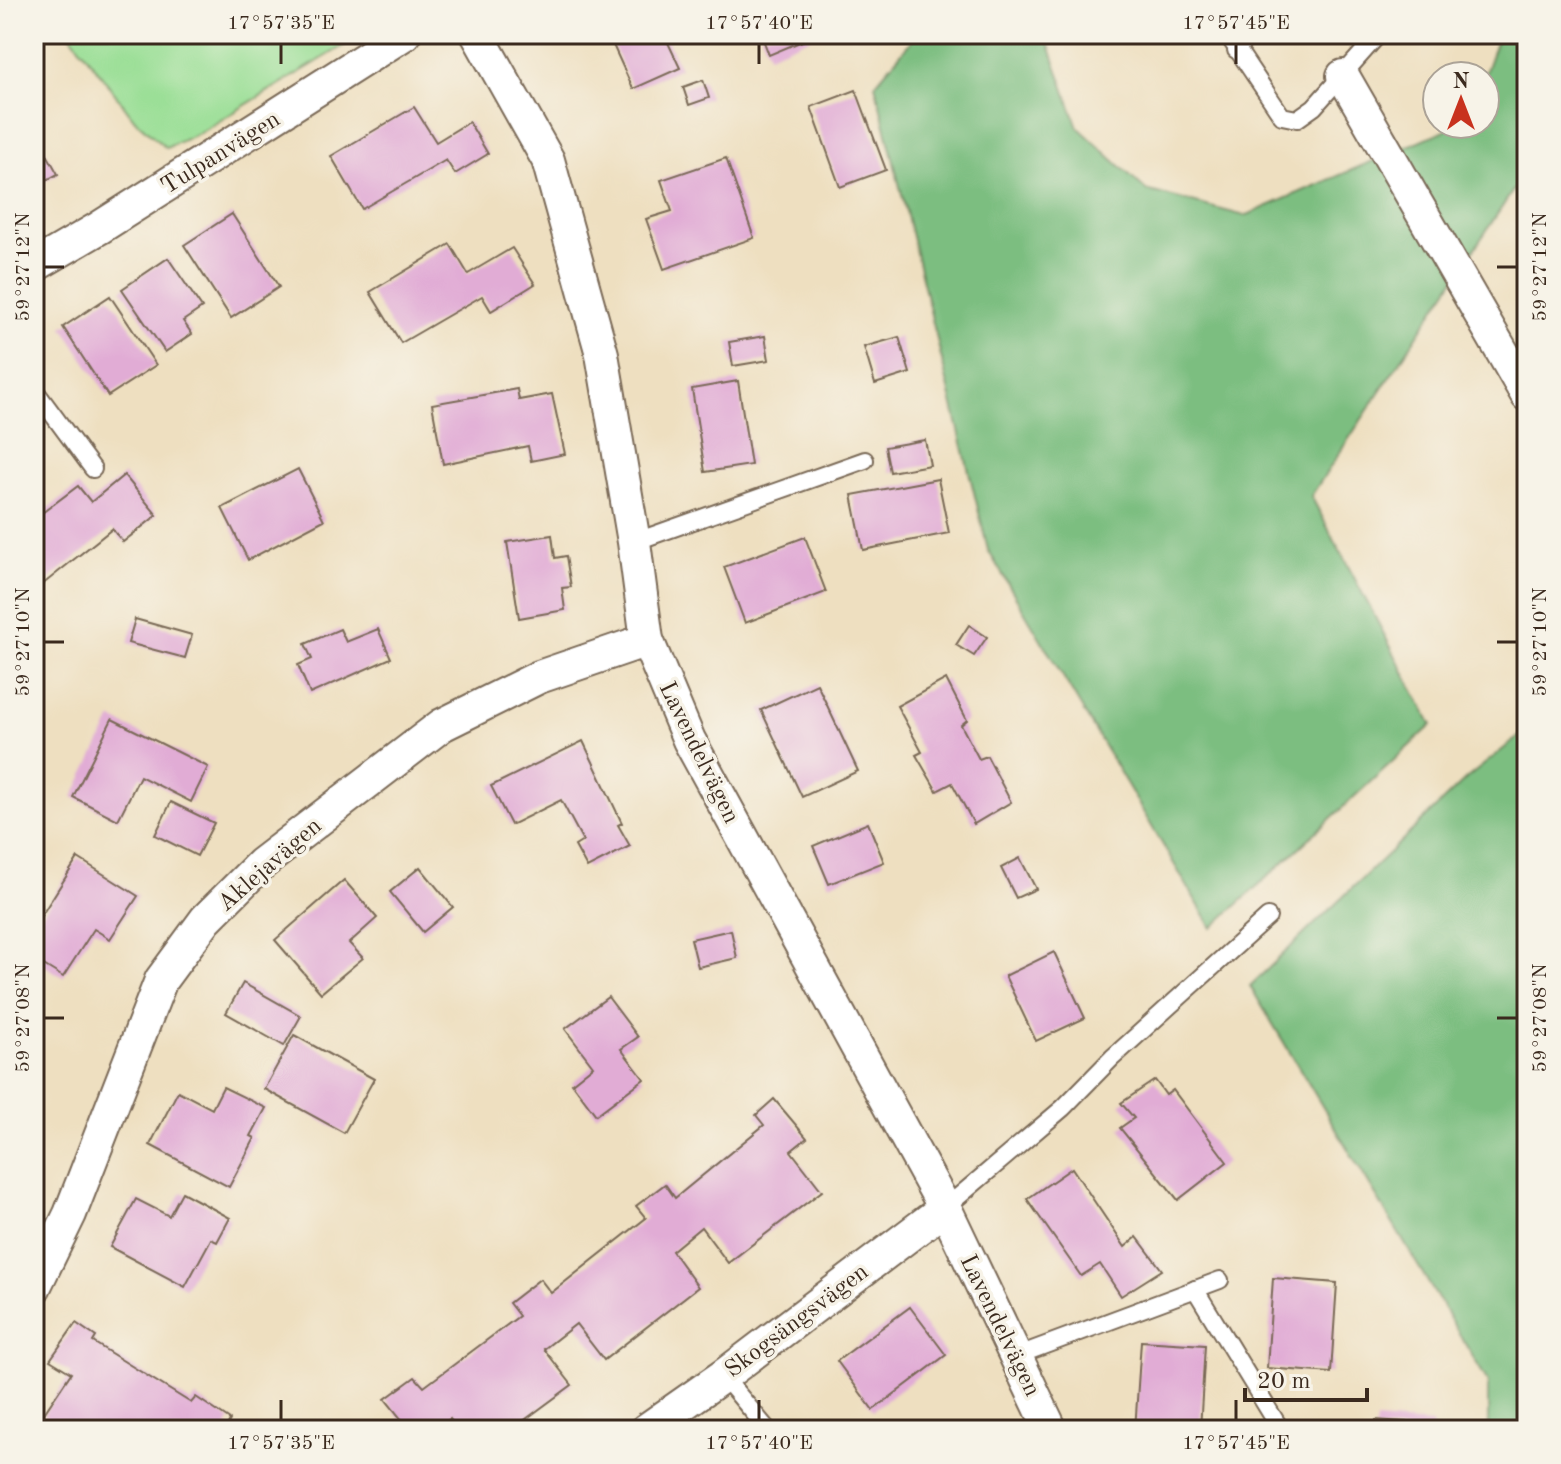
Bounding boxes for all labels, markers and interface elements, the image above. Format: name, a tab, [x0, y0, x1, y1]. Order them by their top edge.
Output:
text: 17°57'35"E	[227, 14, 335, 34]
text: 17°57'40"E	[705, 14, 813, 34]
text: 17°57'45"E	[1182, 14, 1290, 34]
north arrow	[1421, 60, 1501, 140]
text: N	[1453, 71, 1470, 93]
street label: Tulpanvägen	[157, 108, 285, 200]
text: 59°27'12"N	[14, 212, 34, 322]
text: 59°27'12"N	[1531, 212, 1551, 322]
text: 59°27'10"N	[14, 587, 34, 697]
text: 59°27'10"N	[1531, 587, 1551, 697]
street label: Lavendelvägen	[654, 678, 743, 828]
street label: Aklejavägen	[214, 814, 327, 917]
text: 59°27'08"N	[14, 963, 34, 1073]
text: 59°27'08"N	[1531, 963, 1551, 1073]
street label: Lavendelvägen	[955, 1251, 1044, 1401]
street label: Skogsängsvägen	[721, 1260, 873, 1383]
scale bar	[1245, 1352, 1367, 1402]
text: 20 m	[1257, 1370, 1311, 1394]
text: 17°57'35"E	[227, 1434, 335, 1454]
text: 17°57'40"E	[705, 1434, 813, 1454]
text: 17°57'45"E	[1182, 1434, 1290, 1454]

